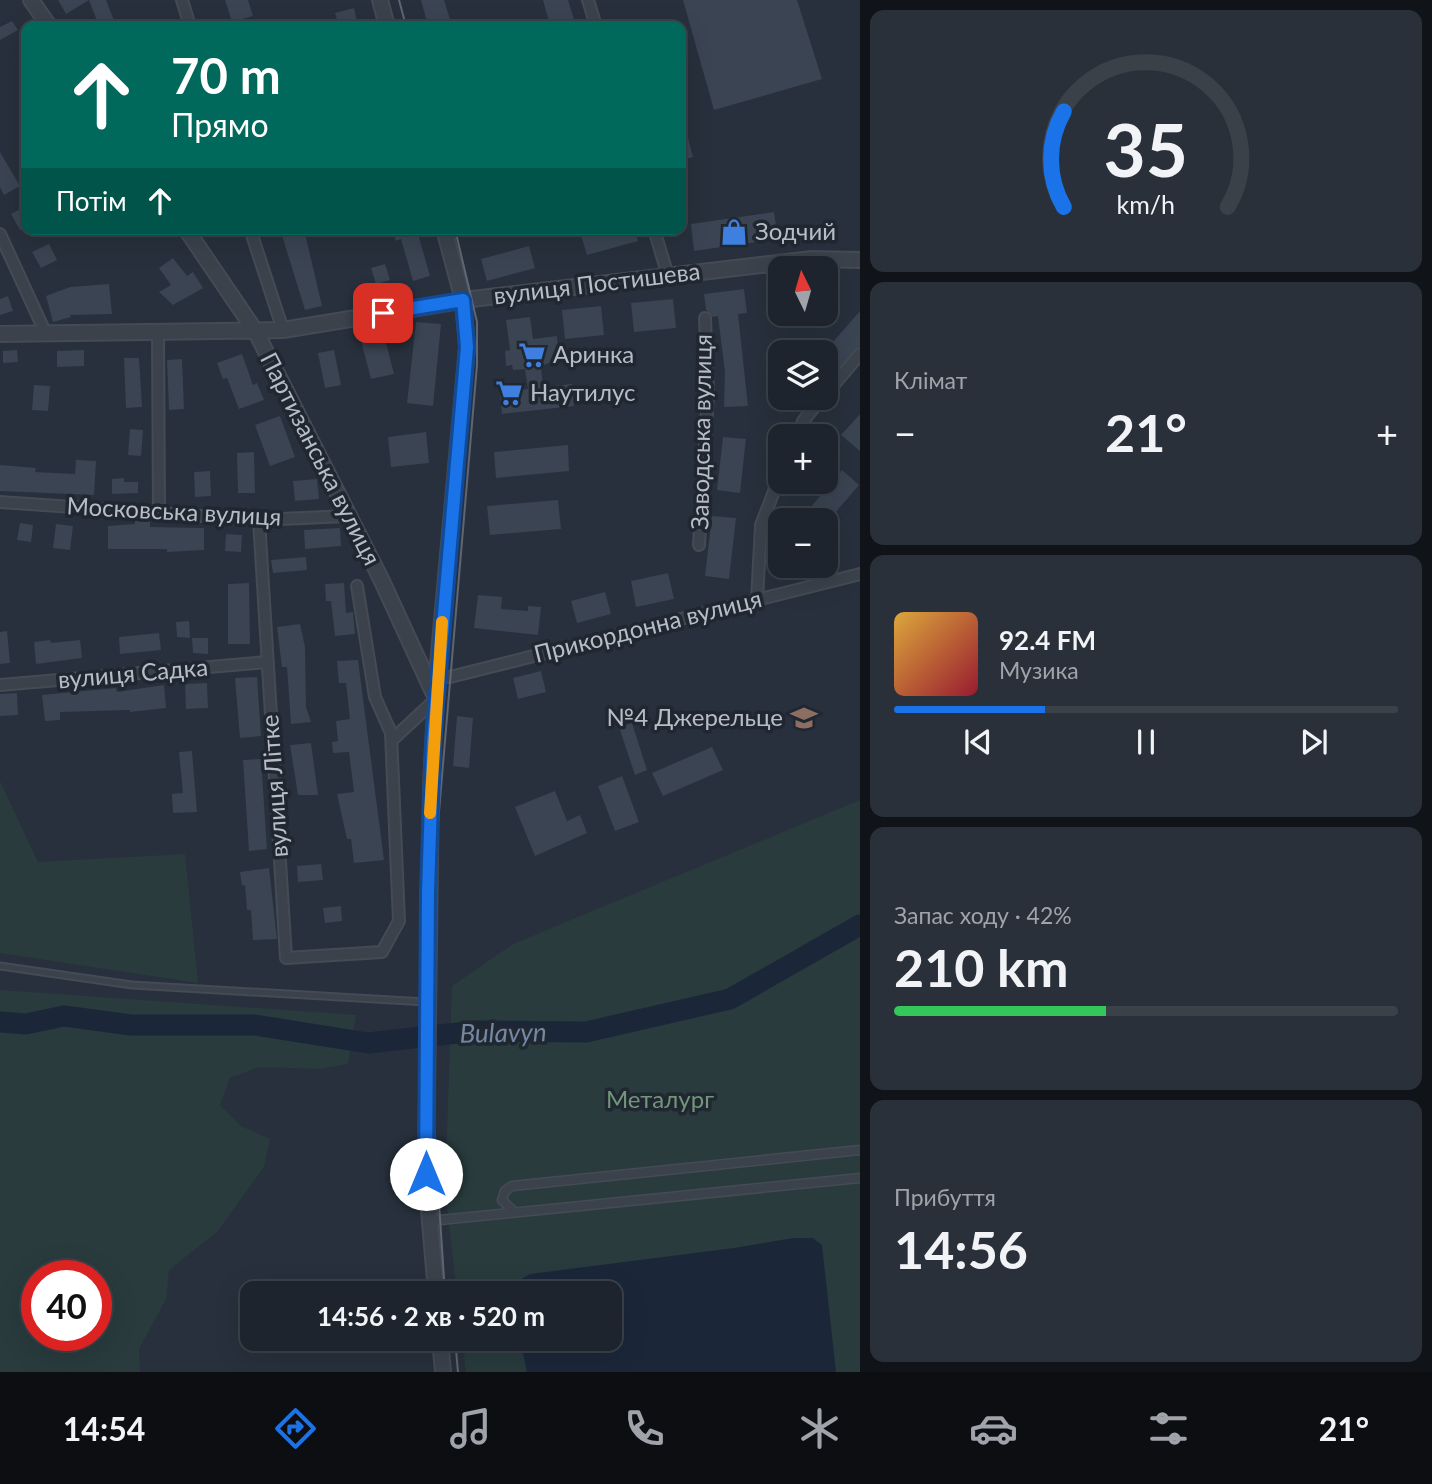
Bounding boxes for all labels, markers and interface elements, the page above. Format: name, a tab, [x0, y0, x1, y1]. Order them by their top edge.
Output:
text: 70 m	[171, 46, 281, 104]
icon: ahead	[56, 49, 147, 140]
text: Прямо	[171, 105, 269, 144]
text: 35	[1104, 106, 1188, 194]
icon: ahead	[141, 182, 179, 220]
text: Потім	[56, 185, 127, 217]
text: km/h	[1117, 189, 1175, 219]
place label: Зодчий	[755, 216, 836, 245]
shop icon: Зодчий	[719, 217, 749, 247]
street label: вулиця Постишева	[492, 255, 702, 310]
north arrow	[768, 256, 838, 326]
map controls	[768, 256, 838, 578]
pin	[353, 283, 413, 343]
icon: arrive	[364, 294, 402, 332]
street label: Заводська вулиця	[684, 334, 717, 530]
place label: Аринка	[553, 339, 634, 368]
supermarket icon: Аринка	[517, 340, 547, 370]
button: layers	[768, 340, 838, 410]
street label: Партизанська вулиця	[255, 347, 388, 570]
text: Клімат	[894, 366, 967, 394]
place label: Наутилус	[530, 377, 635, 406]
supermarket icon: Наутилус	[494, 378, 524, 408]
text: 21°	[1105, 401, 1187, 463]
text: −	[894, 410, 916, 456]
text: +	[1376, 410, 1398, 456]
button: +	[768, 424, 838, 494]
street label: Московська вулиця	[66, 490, 282, 531]
button: −	[768, 508, 838, 578]
street label: Прикордонна вулиця	[531, 583, 765, 668]
text: 92.4 FM	[999, 624, 1096, 656]
street label: вулиця Садка	[57, 652, 209, 694]
text: Музика	[999, 656, 1079, 684]
place label: №4 Джерельце	[607, 702, 783, 731]
school or university icon: №4 Джерельце	[789, 703, 819, 733]
street label: вулиця Літке	[254, 714, 293, 858]
icon: previous	[959, 723, 997, 761]
icon: pause	[1127, 723, 1165, 761]
icon: next	[1295, 723, 1333, 761]
text: Запас ходу · 42%	[894, 901, 1072, 929]
text: 210 km	[894, 936, 1068, 998]
water label: Bulavyn	[459, 1015, 547, 1049]
park label: Металург	[606, 1084, 714, 1113]
position arrow	[389, 1137, 463, 1211]
text: Прибуття	[894, 1183, 996, 1211]
text: 14:56	[894, 1218, 1028, 1280]
speed limit sign: 40	[21, 1260, 112, 1351]
text: 14:56 · 2 хв · 520 m	[317, 1300, 545, 1332]
icon: directions	[271, 1404, 320, 1453]
icon: music	[446, 1404, 495, 1453]
icon: phone	[620, 1404, 669, 1453]
icon: climate	[795, 1404, 844, 1453]
icon: car	[969, 1404, 1018, 1453]
icon: filters	[1144, 1404, 1193, 1453]
text: 14:54	[63, 1409, 145, 1448]
text: 21°	[1319, 1409, 1369, 1448]

